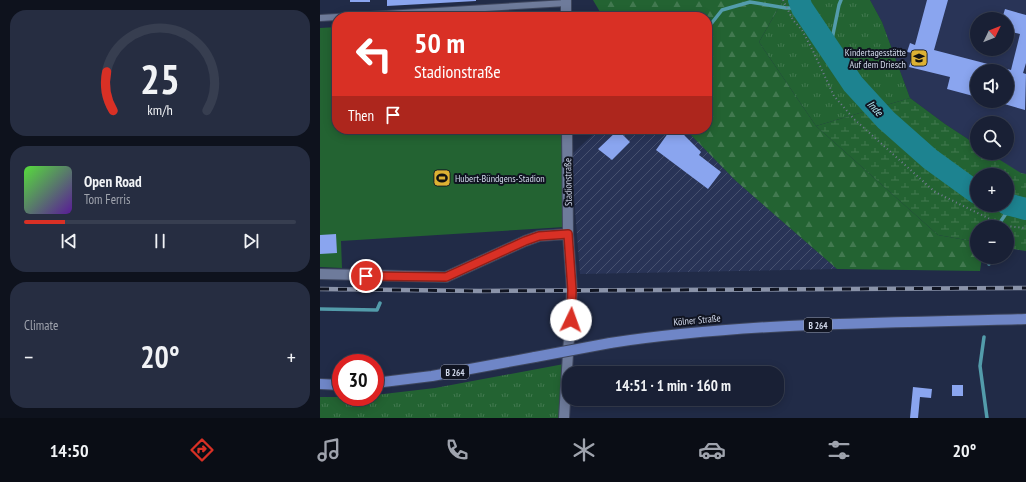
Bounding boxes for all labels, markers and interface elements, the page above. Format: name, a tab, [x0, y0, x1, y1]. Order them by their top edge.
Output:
north arrow	[970, 12, 1014, 56]
map controls	[970, 12, 1014, 264]
text: 50 m	[414, 24, 465, 61]
icon: left	[348, 28, 400, 80]
place label: Kindertagesstätte Auf dem Driesch	[845, 46, 906, 71]
school or university icon: Kindertagesstätte Auf dem Driesch	[909, 48, 929, 68]
text: 25	[140, 52, 180, 105]
text: Stadionstraße	[414, 60, 501, 83]
button: sound	[970, 64, 1014, 108]
water label: Inde	[864, 97, 887, 120]
text: km/h	[147, 100, 173, 119]
icon: arrive	[382, 104, 404, 126]
text: Then	[348, 106, 374, 125]
button: search	[970, 116, 1014, 160]
street label: Stadionstraße	[561, 158, 575, 206]
sports icon: Hubert-Bündgens-Stadion	[432, 168, 452, 188]
button: +	[970, 168, 1014, 212]
text: Open Road	[84, 172, 142, 191]
place label: Hubert-Bündgens-Stadion	[455, 172, 545, 185]
text: Tom Ferris	[84, 191, 130, 208]
button: −	[970, 220, 1014, 264]
icon: previous	[58, 230, 80, 252]
icon: pause	[149, 230, 171, 252]
icon: next	[240, 230, 262, 252]
pin	[349, 259, 383, 293]
icon: arrive	[355, 265, 377, 287]
position arrow	[550, 299, 592, 341]
street label: Kölner Straße	[673, 311, 721, 329]
text: Climate	[24, 317, 58, 334]
road number: B 264	[804, 318, 832, 332]
text: 20°	[140, 337, 180, 376]
text: −	[24, 343, 33, 371]
text: +	[287, 343, 296, 371]
speed limit sign: 30	[332, 354, 384, 406]
road number: B 264	[441, 365, 469, 379]
text: 14:51 · 1 min · 160 m	[615, 376, 731, 395]
icon: directions	[188, 436, 216, 464]
icon: music	[315, 436, 343, 464]
icon: phone	[443, 436, 471, 464]
icon: climate	[570, 436, 598, 464]
icon: car	[698, 436, 726, 464]
icon: filters	[825, 436, 853, 464]
text: 14:50	[50, 439, 89, 462]
text: 20°	[952, 439, 976, 462]

